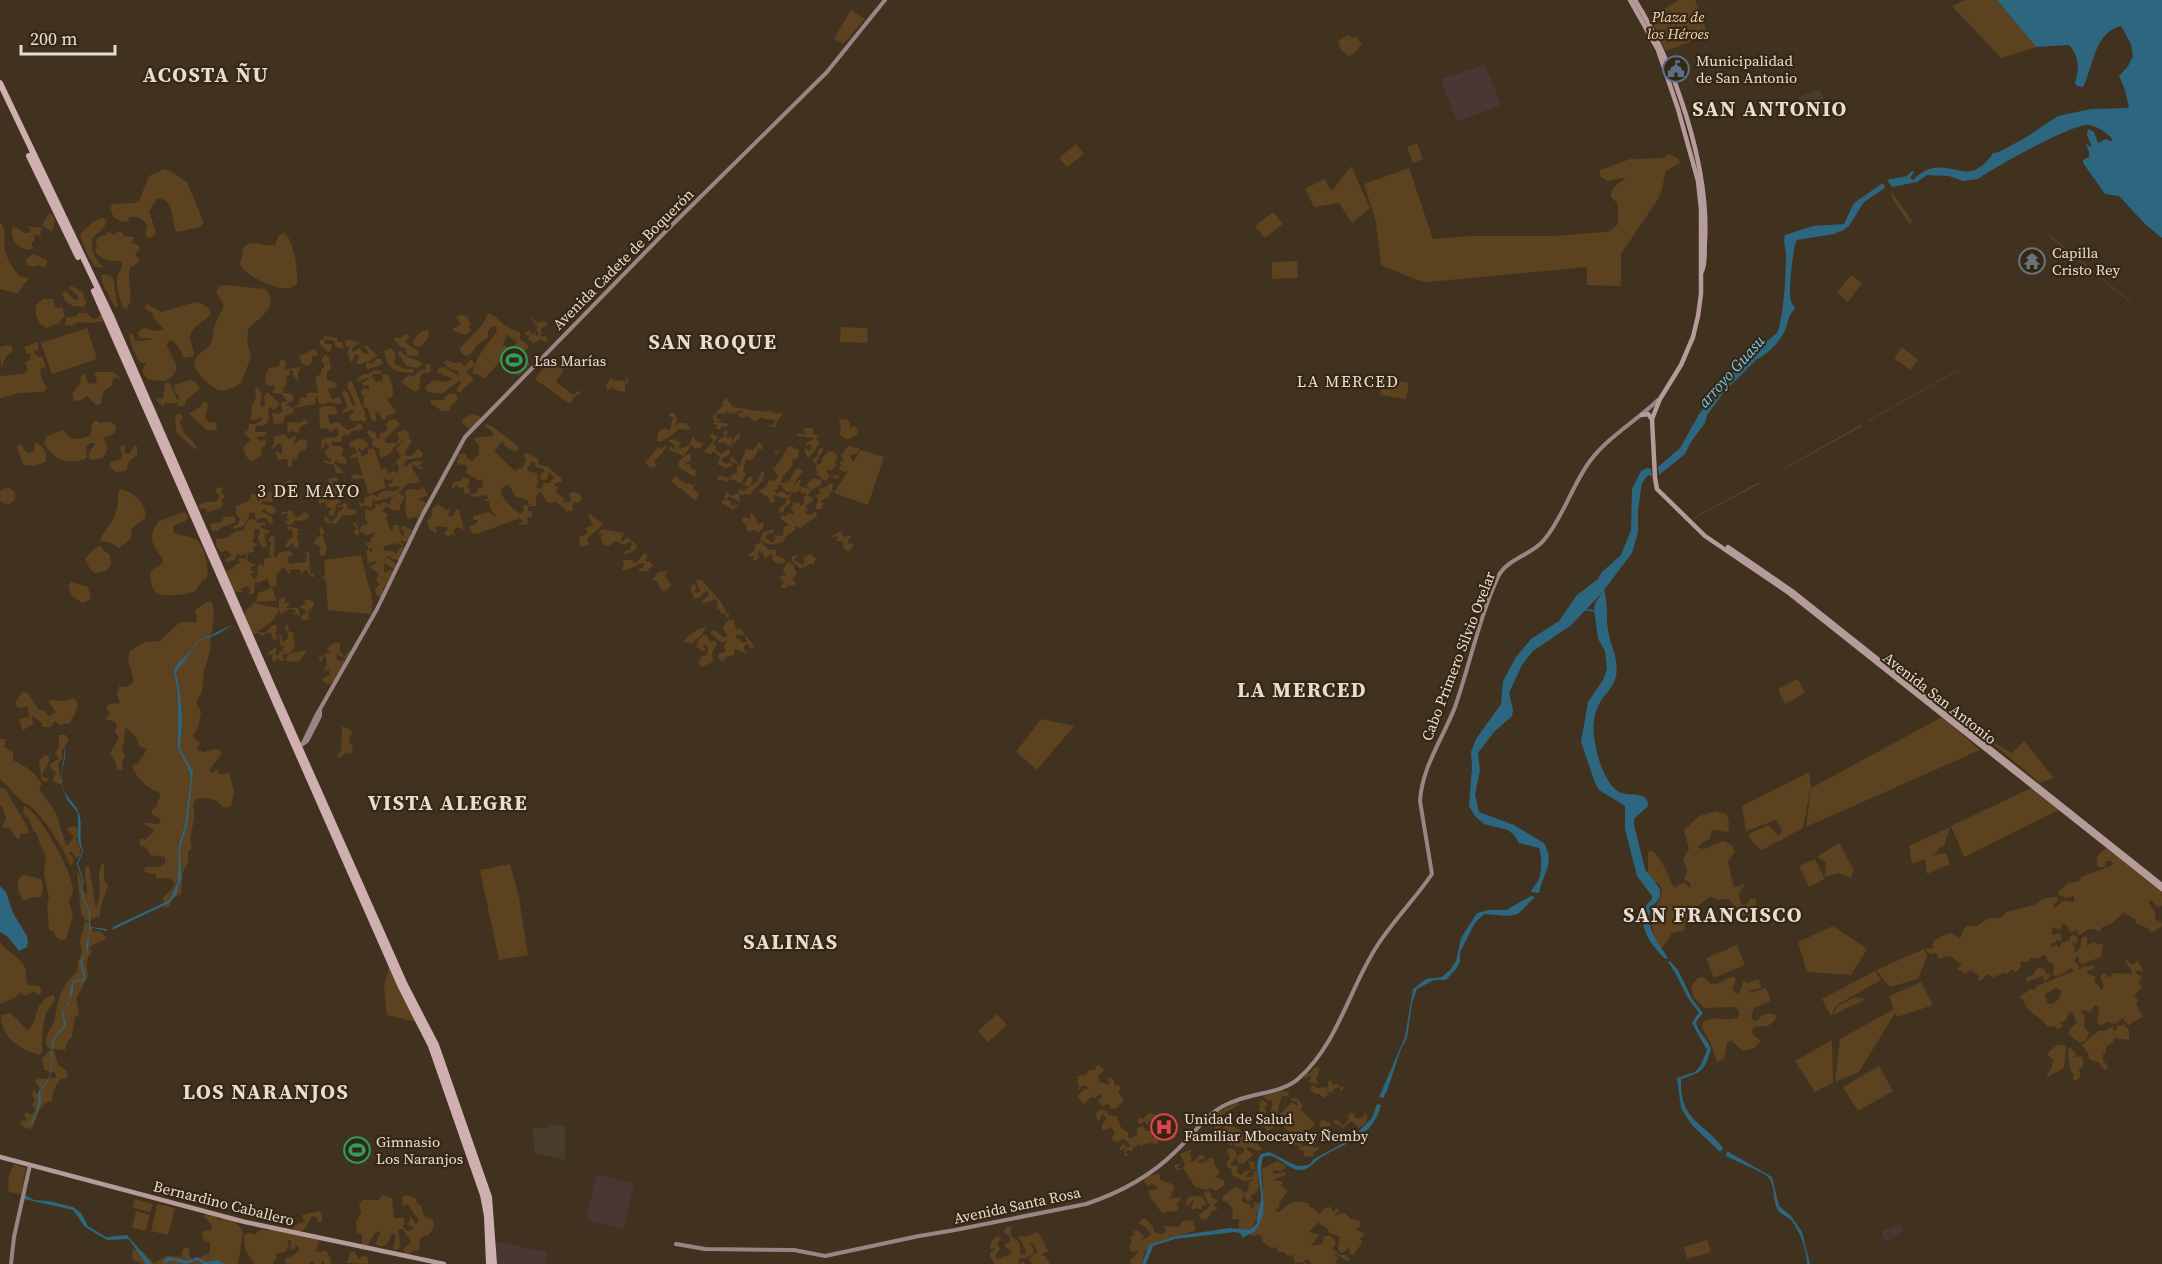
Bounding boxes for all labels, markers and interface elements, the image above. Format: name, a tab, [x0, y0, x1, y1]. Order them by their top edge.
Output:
park label: Plaza de los Héroes	[1647, 6, 1710, 44]
scale bar	[21, 18, 116, 56]
text: 200 m	[30, 26, 77, 51]
place label: Municipalidad de San Antonio	[1696, 50, 1797, 88]
public building icon: Municipalidad de San Antonio	[1661, 54, 1691, 84]
district label: ACOSTA ÑU	[143, 60, 269, 89]
district label: SAN ANTONIO	[1692, 94, 1848, 123]
street label: Avenida Cadete de Boquerón	[548, 184, 698, 334]
place label: Capilla Cristo Rey	[2052, 242, 2121, 280]
temple icon: Capilla Cristo Rey	[2017, 246, 2047, 276]
district label: SAN ROQUE	[648, 327, 778, 356]
water label: arroyo Guasu	[1693, 329, 1770, 412]
sports icon: Las Marías	[499, 345, 529, 375]
place label: Las Marías	[534, 350, 606, 371]
district label: LA MERCED	[1297, 370, 1399, 392]
district label: 3 DE MAYO	[257, 478, 361, 503]
street label: Cabo Primero Silvio Ovelar	[1416, 568, 1500, 744]
street label: Avenida San Antonio	[1879, 647, 2001, 749]
district label: LA MERCED	[1237, 675, 1367, 704]
district label: VISTA ALEGRE	[368, 788, 528, 817]
district label: SAN FRANCISCO	[1623, 900, 1803, 929]
district label: SALINAS	[743, 927, 839, 956]
district label: LOS NARANJOS	[183, 1077, 349, 1106]
place label: Unidad de Salud Familiar Mbocayaty Ñemby	[1184, 1108, 1369, 1146]
hospital icon: Unidad de Salud Familiar Mbocayaty Ñemby	[1149, 1112, 1179, 1142]
place label: Gimnasio Los Naranjos	[376, 1131, 463, 1169]
sports icon: Gimnasio Los Naranjos	[342, 1135, 372, 1165]
street label: Bernardino Caballero	[151, 1175, 297, 1231]
street label: Avenida Santa Rosa	[952, 1181, 1083, 1229]

